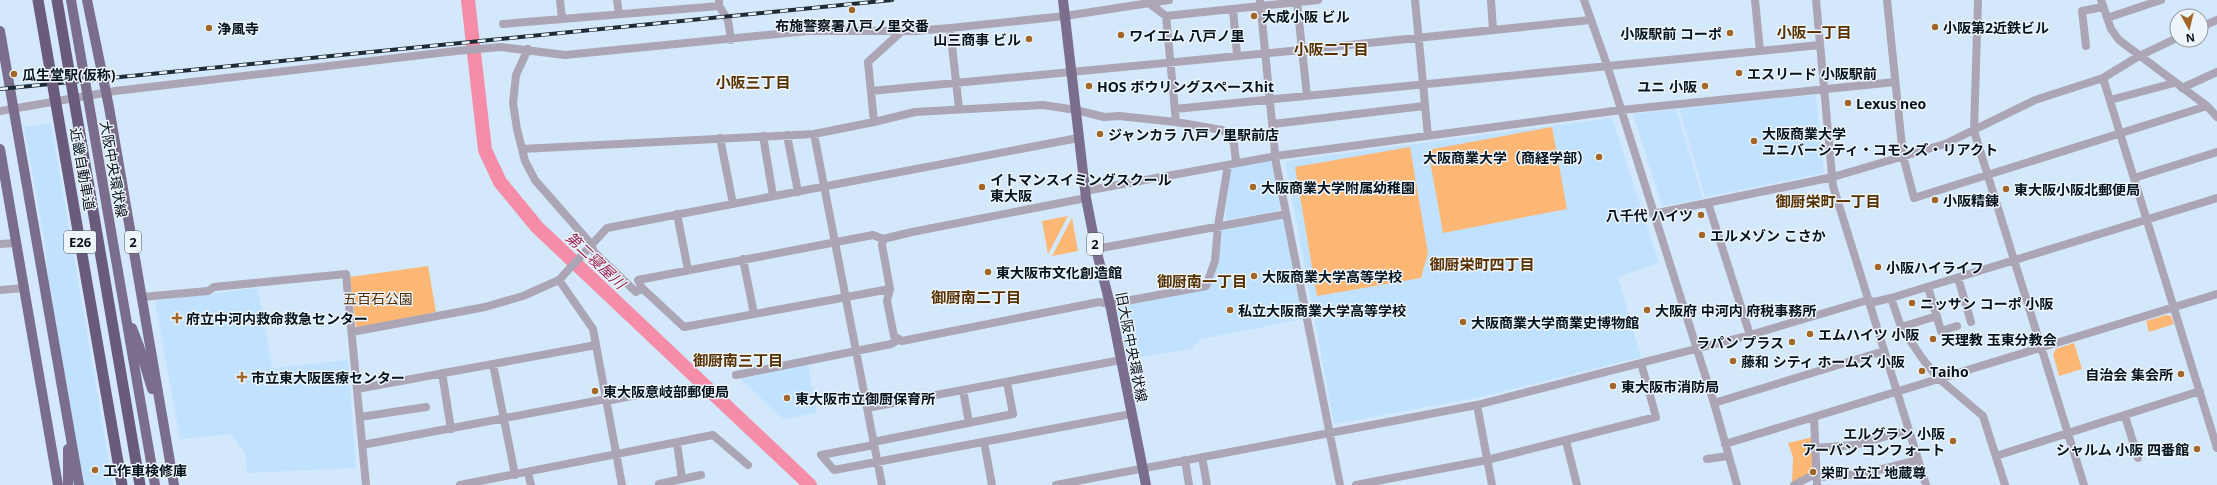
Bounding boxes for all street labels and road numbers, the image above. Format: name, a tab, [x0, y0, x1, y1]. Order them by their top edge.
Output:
street label: 大阪中央環状線	[96, 119, 132, 219]
street label: 近畿自動車道	[66, 126, 100, 212]
road number: E26	[64, 231, 96, 253]
road number: 2	[125, 231, 141, 253]
road number: 2	[1087, 233, 1103, 255]
street label: 旧大阪中央環状線	[1112, 290, 1152, 404]

